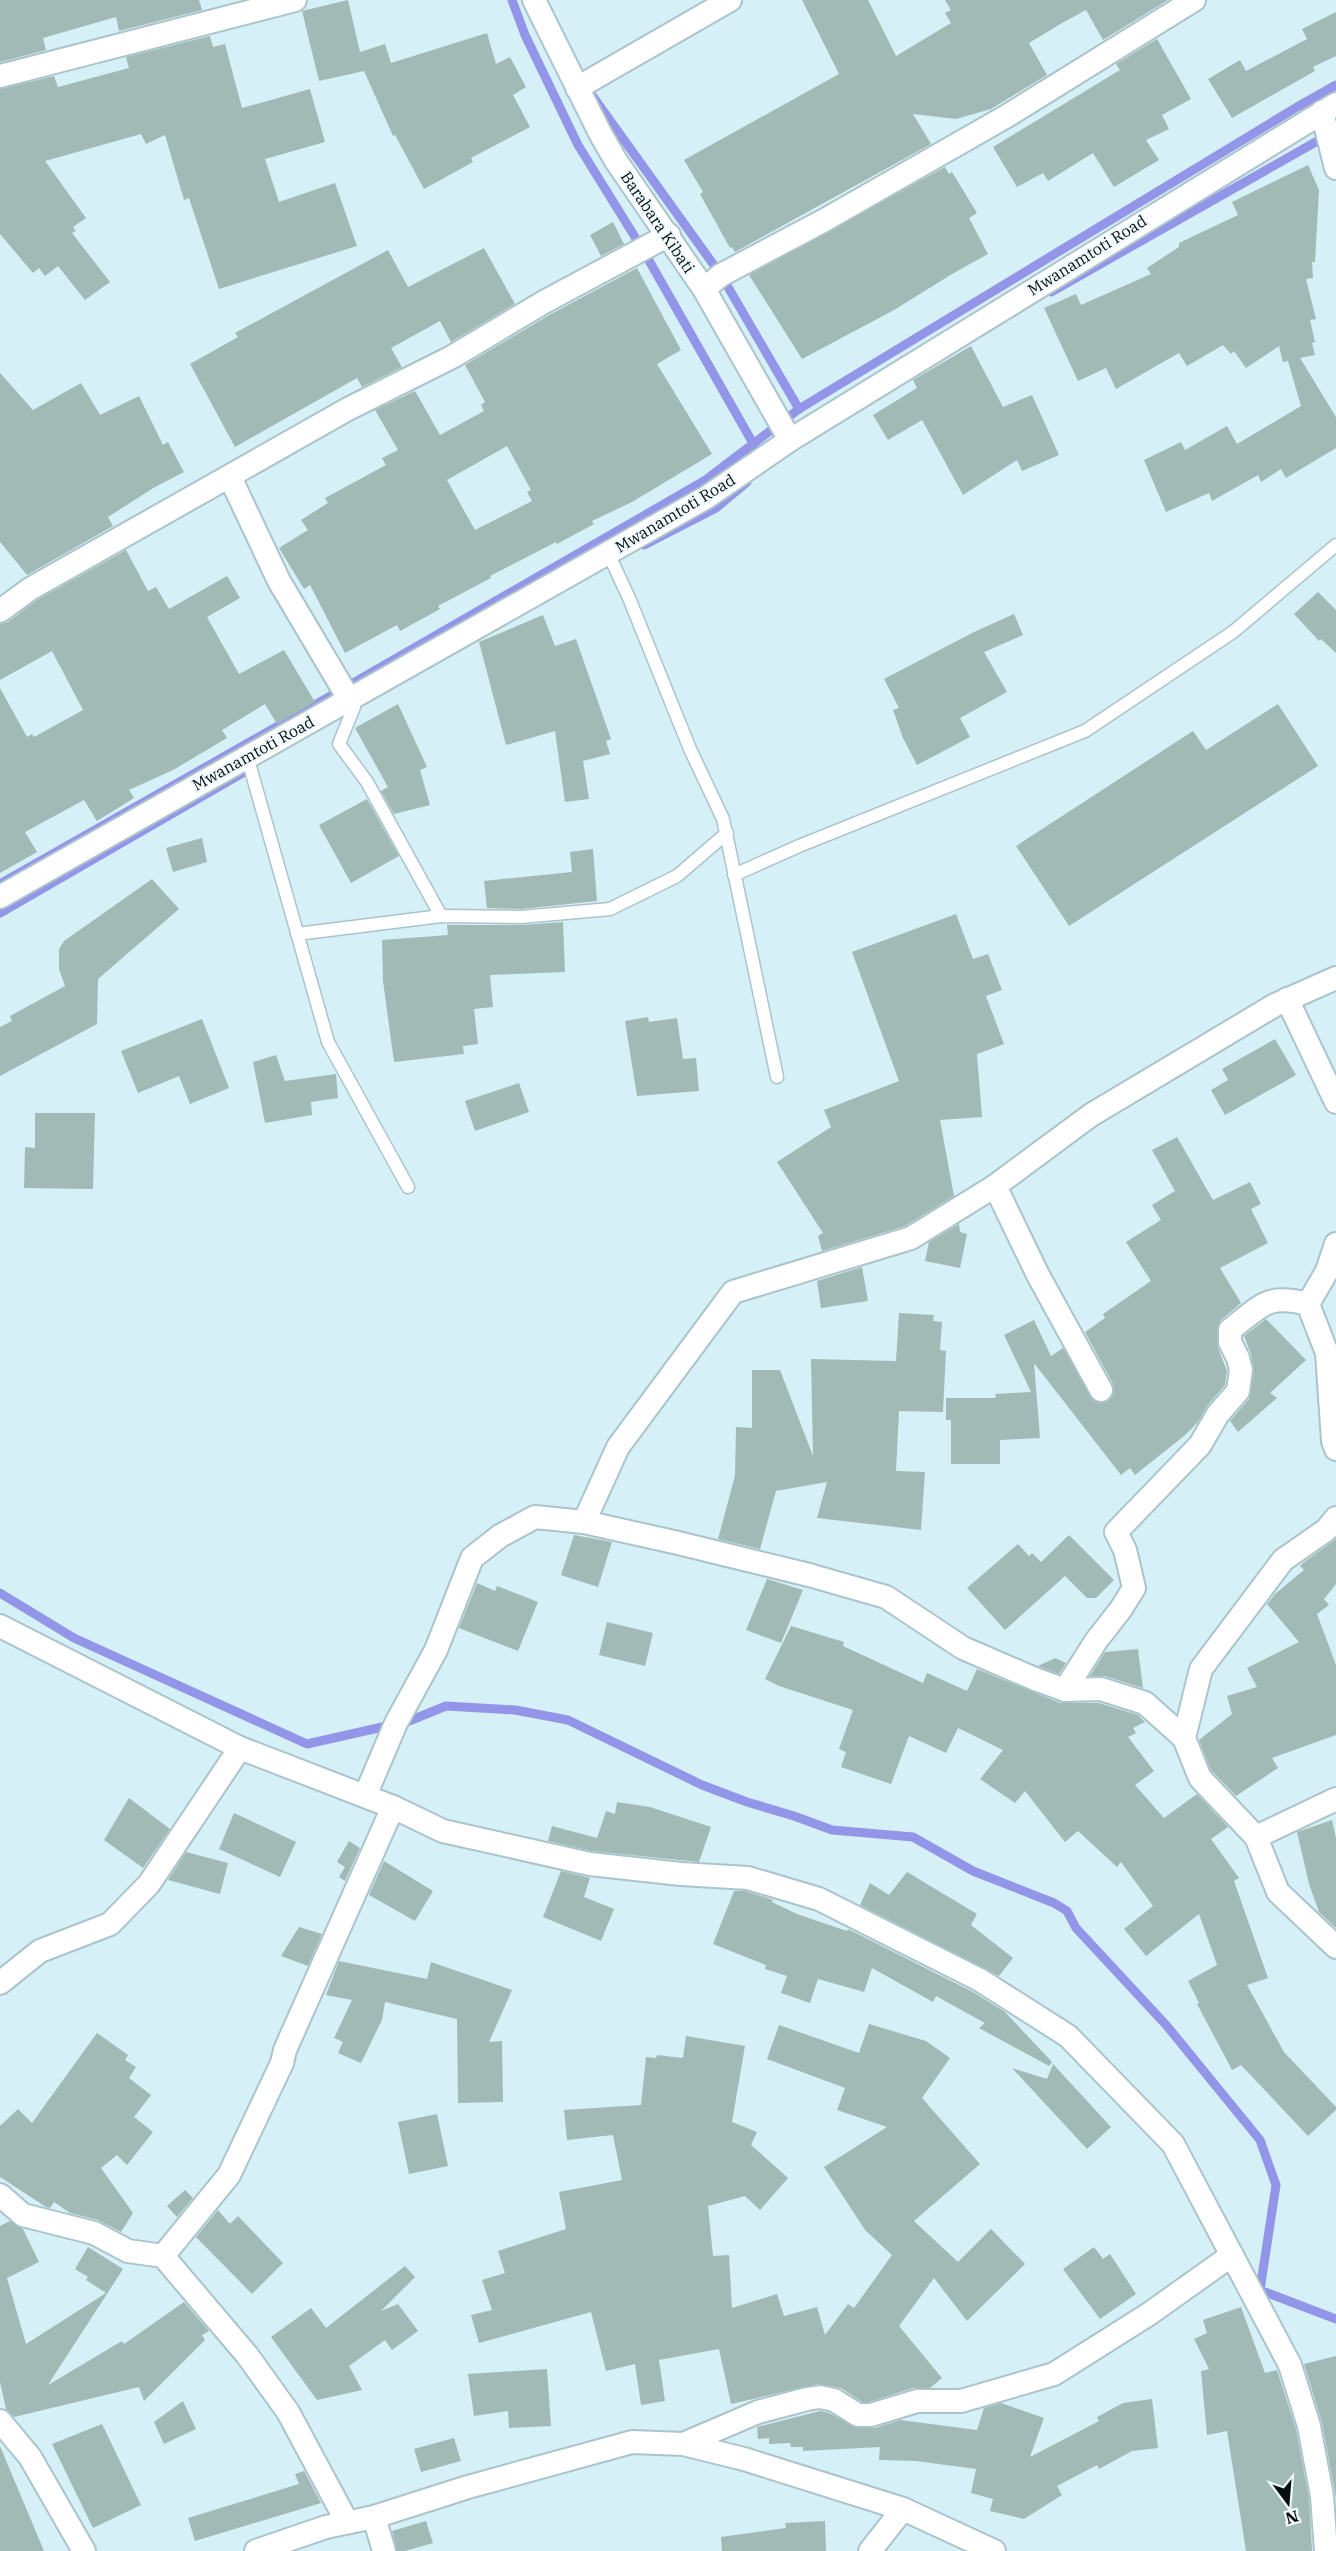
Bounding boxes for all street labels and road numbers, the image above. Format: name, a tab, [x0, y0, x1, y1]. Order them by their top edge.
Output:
street label: Barabara Kibati	[617, 167, 699, 277]
street label: Mwanamtoti Road	[1024, 210, 1150, 300]
street label: Mwanamtoti Road	[611, 469, 739, 557]
street label: Mwanamtoti Road	[188, 711, 318, 795]

